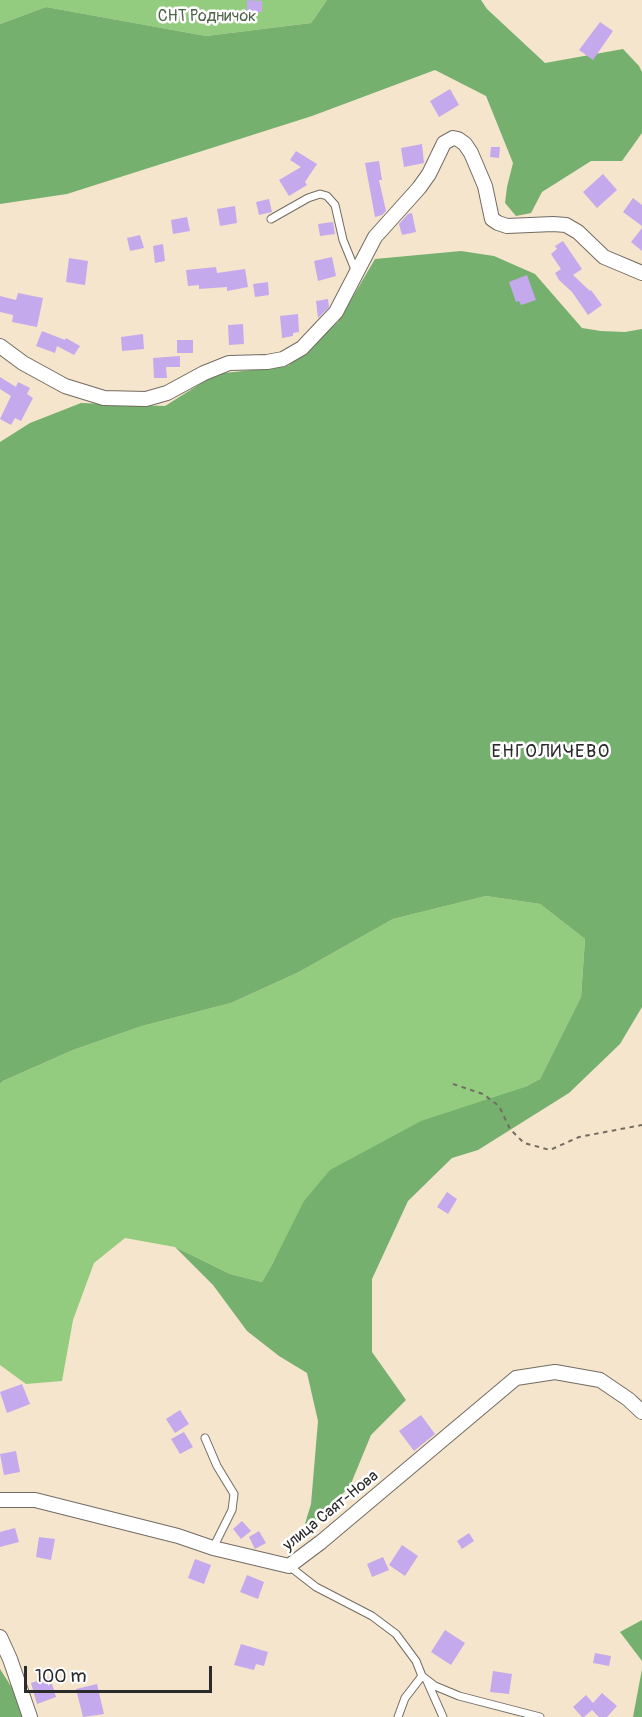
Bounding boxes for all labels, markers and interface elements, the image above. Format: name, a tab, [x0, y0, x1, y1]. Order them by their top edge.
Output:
park label: СНТ Родничок	[158, 7, 256, 27]
district label: ЕНГОЛИЧЕВО	[491, 741, 611, 763]
street label: улица Саят-Нова	[279, 1467, 383, 1555]
scale bar	[27, 1654, 214, 1692]
text: 100 m	[35, 1665, 87, 1688]

